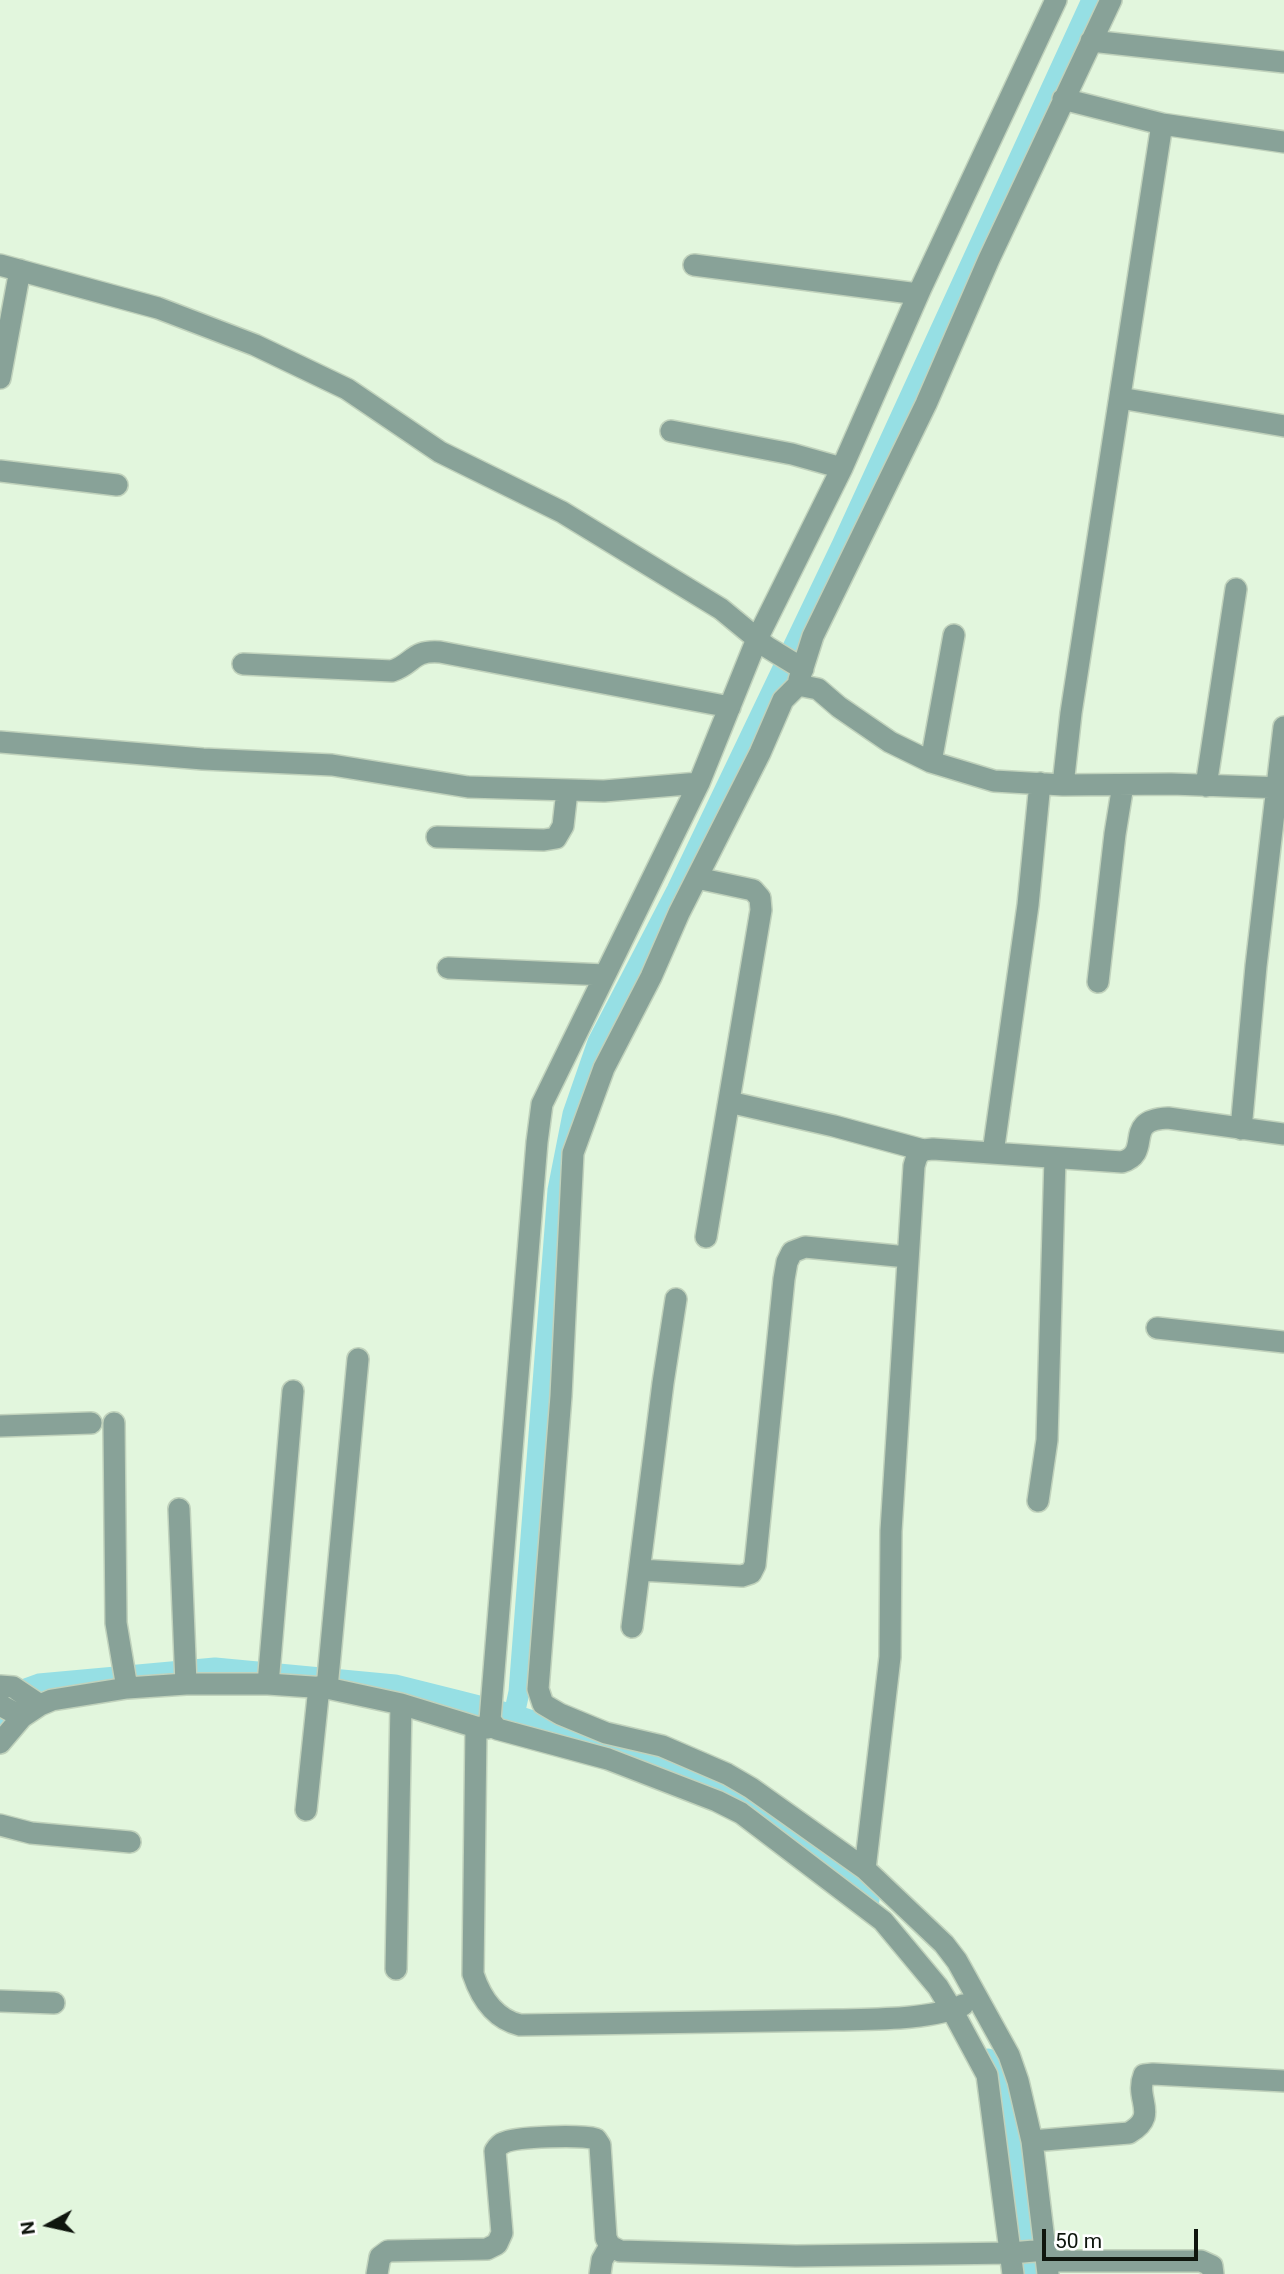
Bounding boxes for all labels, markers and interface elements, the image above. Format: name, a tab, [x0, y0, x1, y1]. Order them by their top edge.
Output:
north arrow	[14, 2190, 84, 2260]
scale bar	[1046, 2214, 1202, 2258]
text: N	[15, 2220, 40, 2236]
text: 50 m	[1055, 2229, 1102, 2253]

